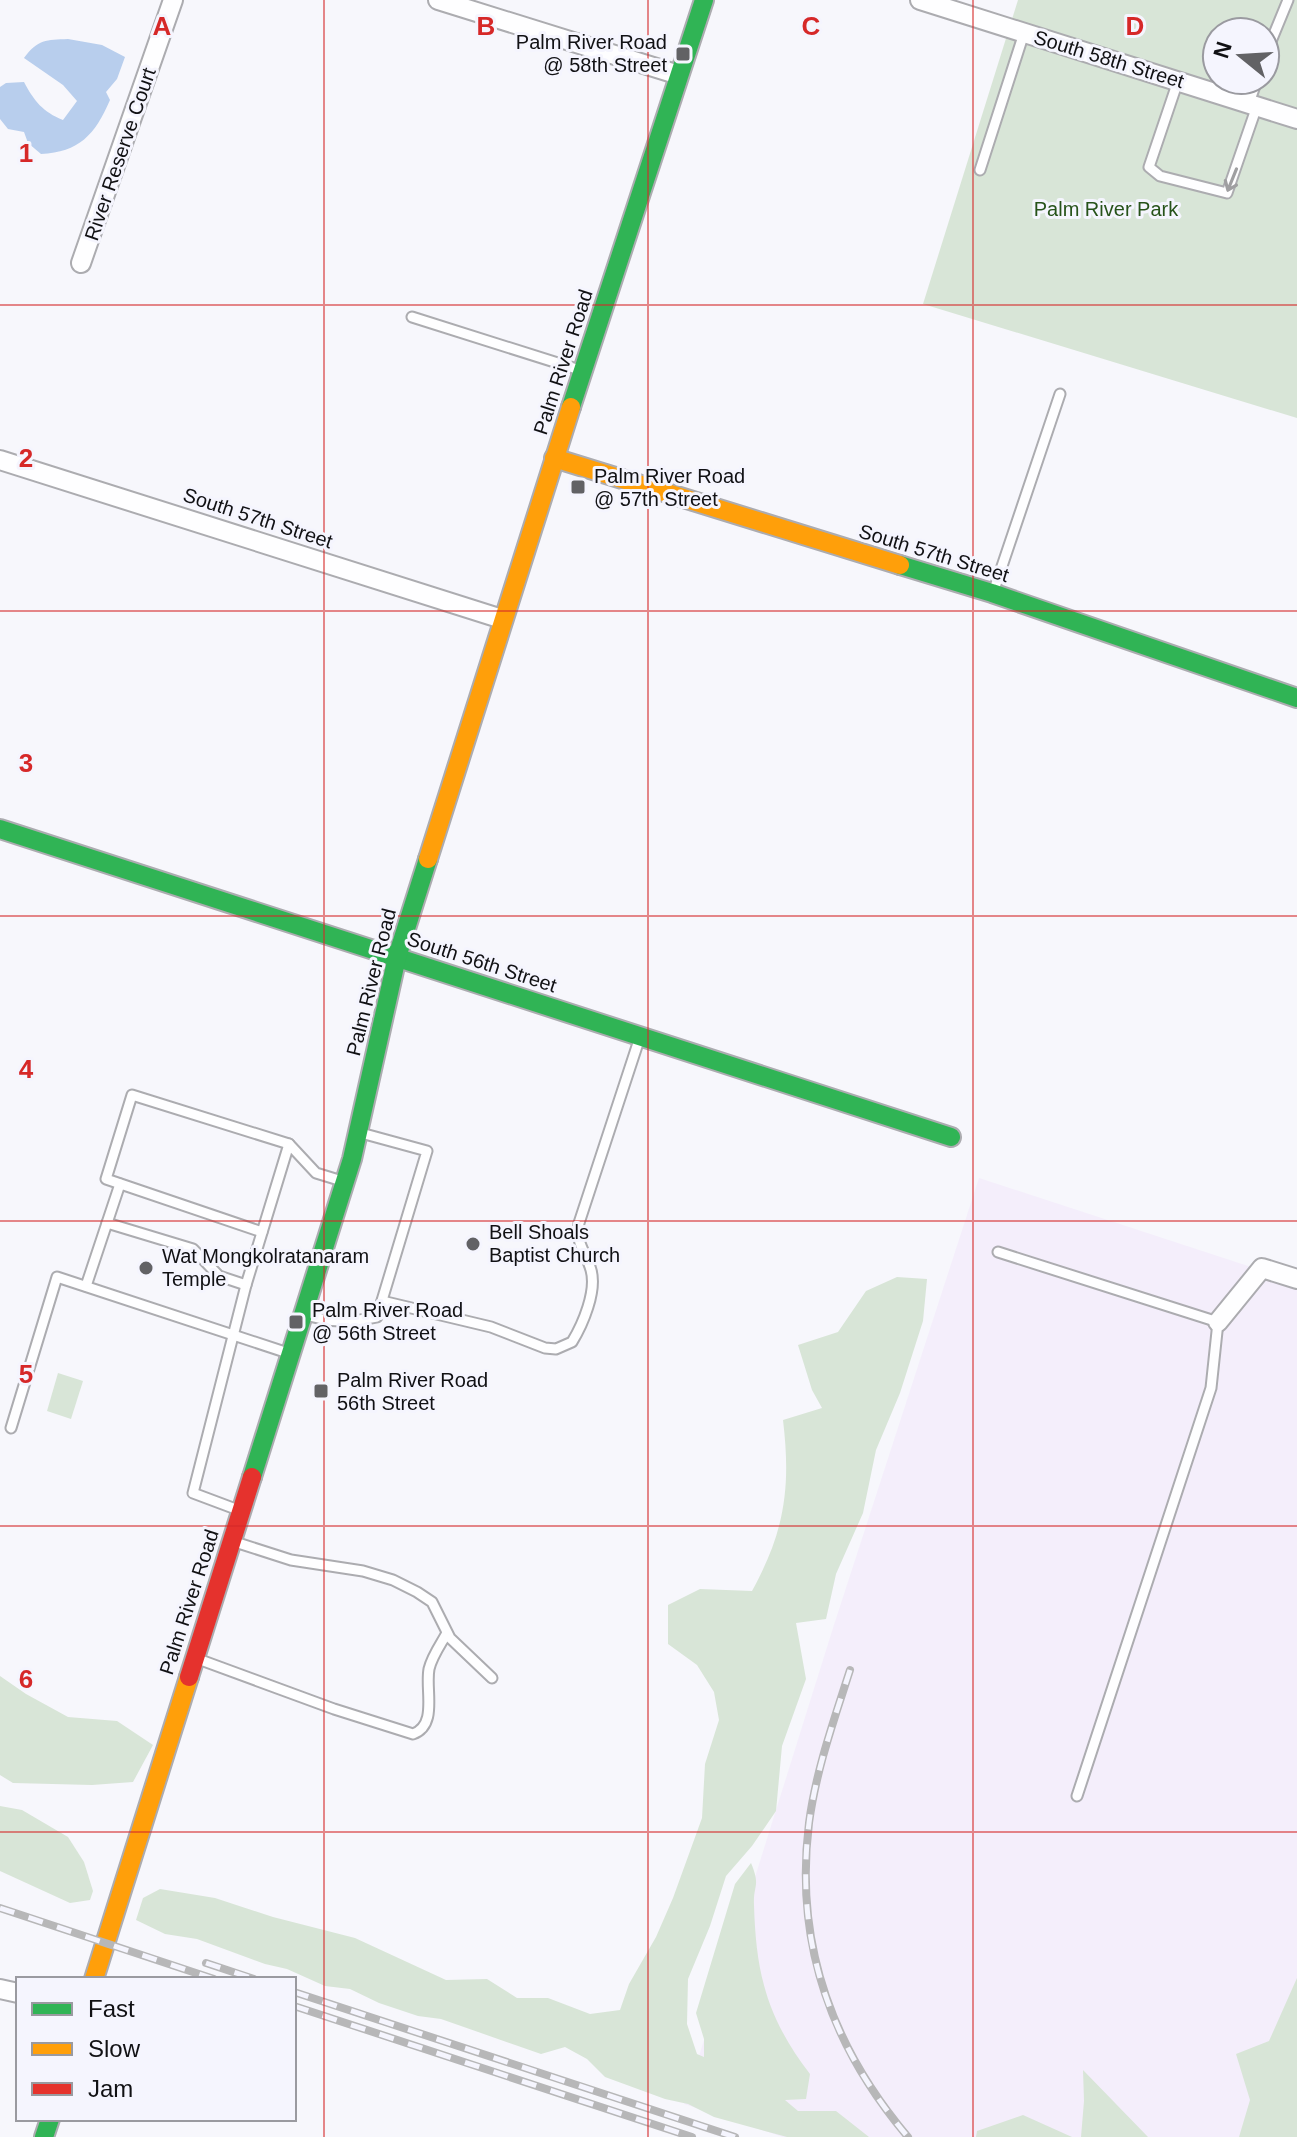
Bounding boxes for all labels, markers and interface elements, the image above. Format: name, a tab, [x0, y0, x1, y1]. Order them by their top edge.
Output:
text: A	[153, 11, 172, 41]
text: B	[477, 11, 495, 41]
text: C	[802, 11, 821, 41]
text: D	[1126, 11, 1144, 41]
north arrow	[1201, 16, 1281, 96]
street label: South 58th Street	[1031, 26, 1187, 92]
place label: Palm River Road @ 58th Street	[516, 31, 667, 76]
text: N	[1208, 39, 1237, 61]
marker: Palm River Road @ 58th Street	[674, 45, 692, 63]
street label: River Reserve Court	[80, 64, 160, 243]
text: 1	[19, 138, 33, 168]
one-way arrow	[1224, 167, 1238, 192]
park label: Palm River Park	[1034, 198, 1179, 220]
street label: Palm River Road	[529, 287, 597, 437]
text: 2	[19, 443, 33, 473]
place label: Palm River Road @ 57th Street	[594, 465, 745, 510]
marker: Palm River Road @ 57th Street	[569, 478, 587, 496]
street label: South 57th Street	[181, 483, 336, 553]
street label: South 57th Street	[856, 520, 1012, 586]
text: 3	[19, 748, 33, 778]
street label: Palm River Road	[342, 906, 400, 1058]
street label: South 56th Street	[405, 927, 560, 997]
text: 4	[19, 1054, 34, 1084]
place label: Bell Shoals Baptist Church	[489, 1221, 620, 1266]
marker: Bell Shoals Baptist Church	[464, 1235, 482, 1253]
place label: Wat Mongkolratanaram Temple	[162, 1245, 369, 1290]
marker: Wat Mongkolratanaram Temple	[137, 1259, 155, 1277]
place label: Palm River Road @ 56th Street	[312, 1299, 463, 1344]
marker: Palm River Road @ 56th Street	[287, 1313, 305, 1331]
text: 5	[19, 1359, 33, 1389]
place label: Palm River Road 56th Street	[337, 1369, 488, 1414]
marker: Palm River Road 56th Street	[312, 1382, 330, 1400]
street label: Palm River Road	[155, 1527, 223, 1677]
text: 6	[19, 1664, 33, 1694]
legend	[16, 1977, 296, 2121]
text: Fast	[88, 1995, 135, 2022]
text: Slow	[88, 2035, 141, 2062]
text: Jam	[88, 2075, 133, 2102]

